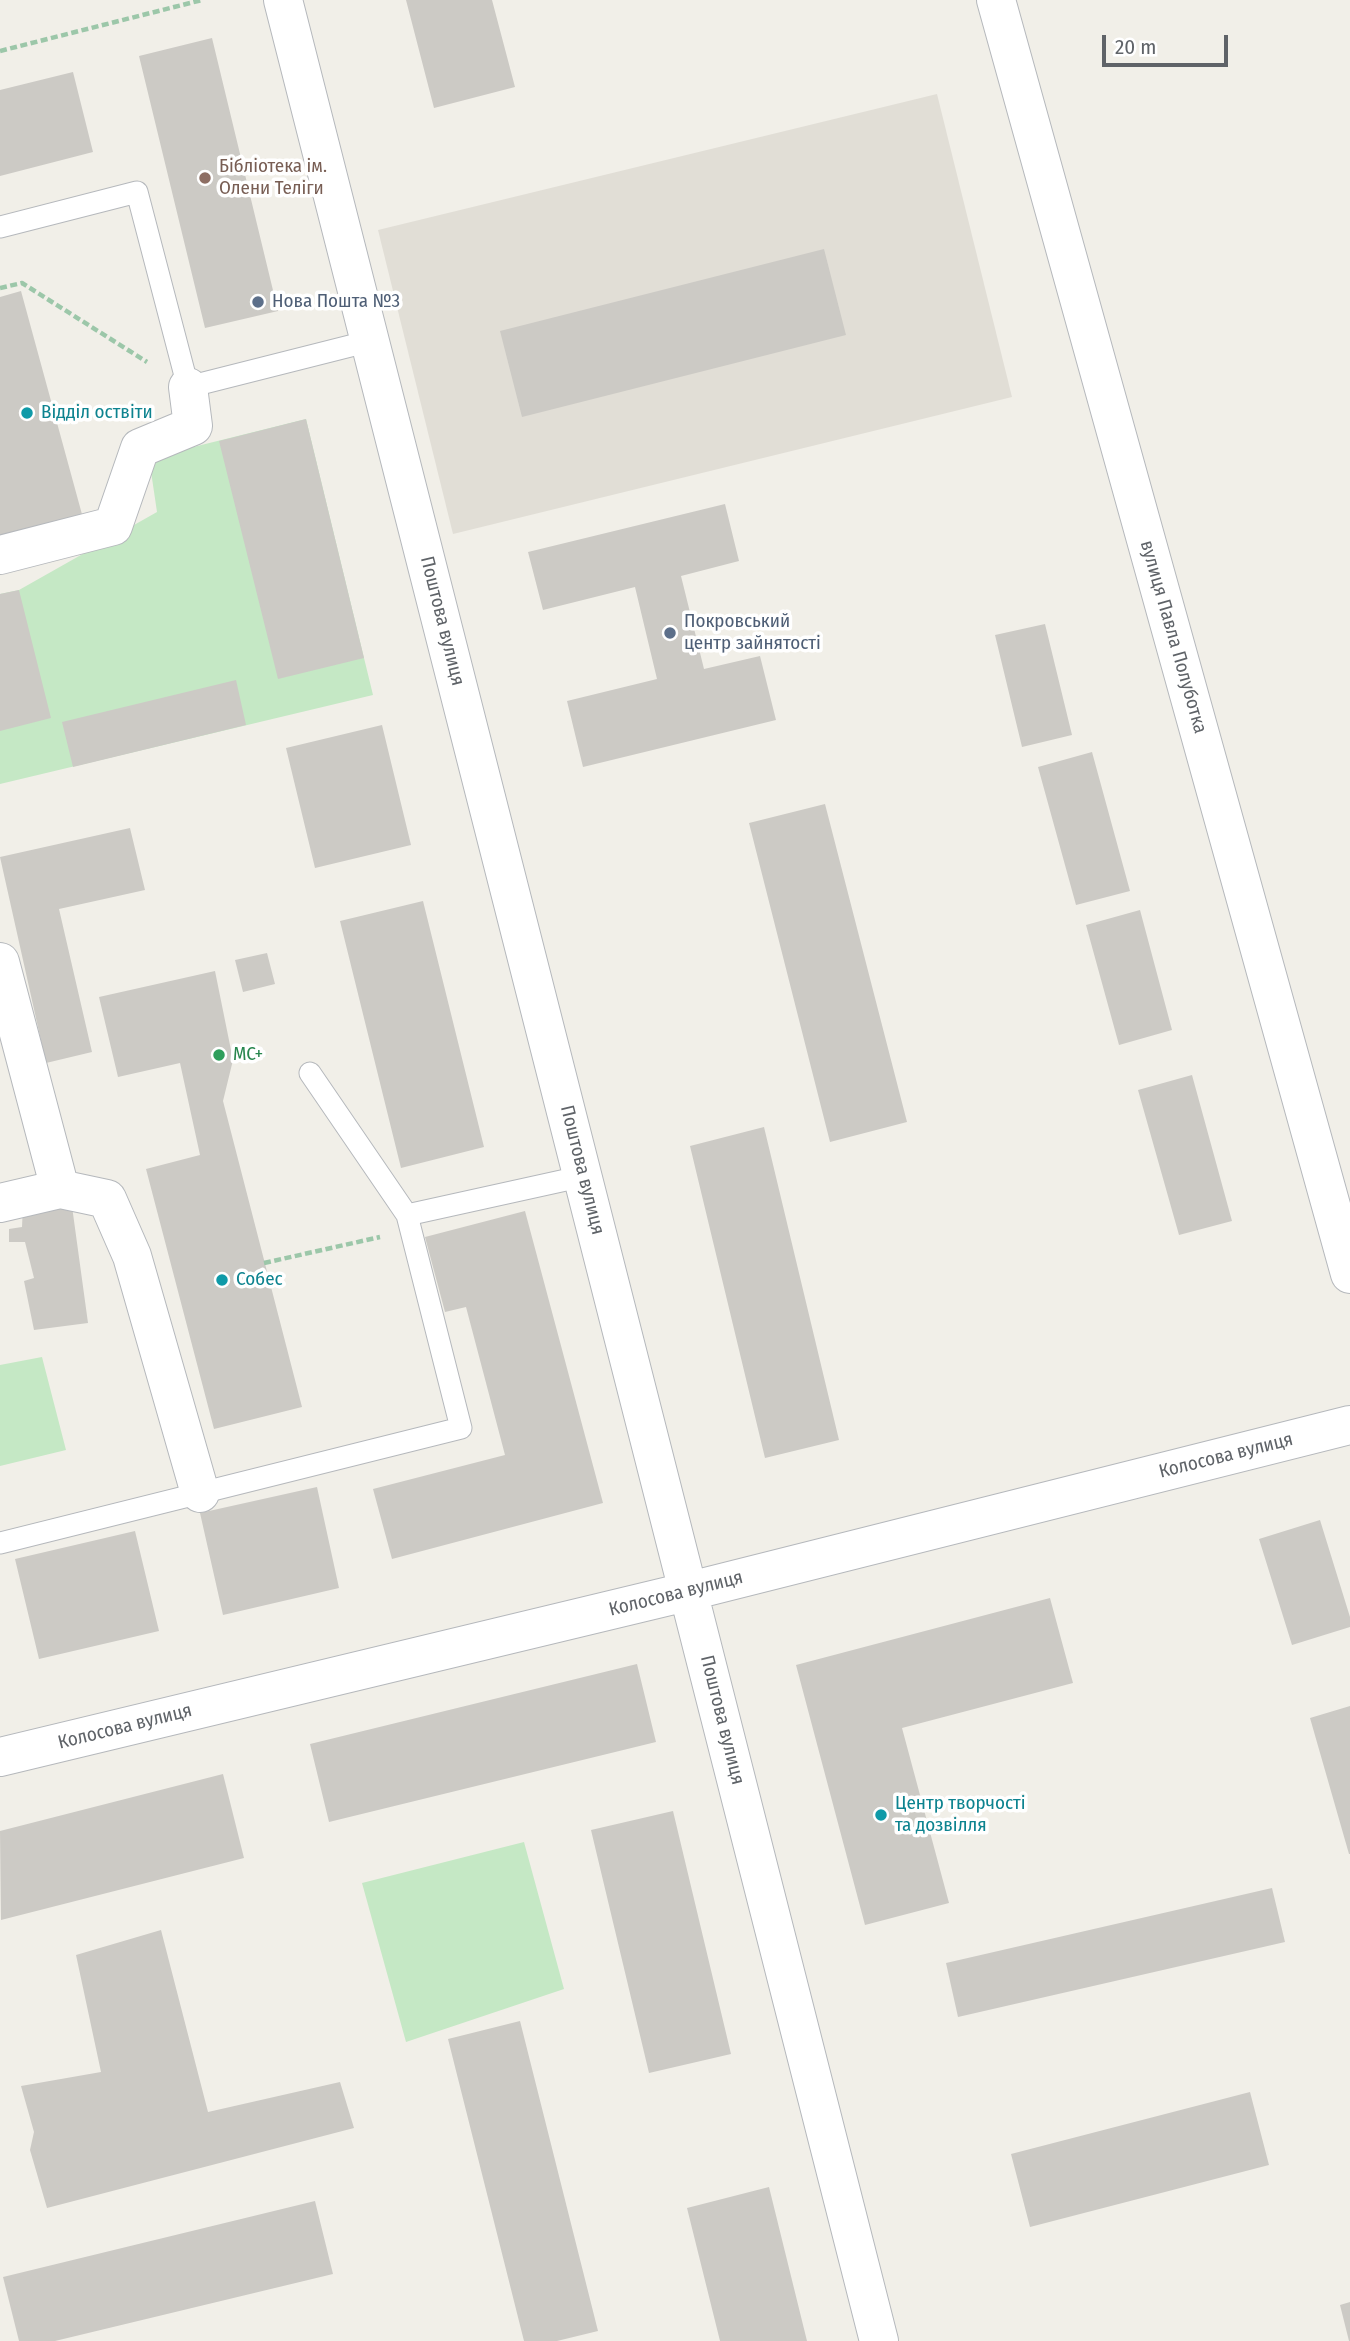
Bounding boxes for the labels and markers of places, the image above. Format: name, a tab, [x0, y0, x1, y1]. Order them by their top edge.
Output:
place label: Бібліотека ім. Олени Теліги	[219, 156, 327, 200]
marker: Бібліотека ім. Олени Теліги	[197, 170, 213, 186]
place label: Нова Пошта №3	[272, 291, 400, 313]
marker: Нова Пошта №3	[250, 294, 266, 310]
place label: Відділ оствіти	[41, 402, 153, 424]
marker: Відділ оствіти	[19, 405, 35, 421]
place label: Покровський центр зайнятості	[684, 611, 821, 655]
marker: Покровський центр зайнятості	[662, 625, 678, 641]
place label: МС+	[233, 1044, 263, 1066]
marker: МС+	[211, 1047, 227, 1063]
place label: Собес	[236, 1269, 283, 1291]
marker: Собес	[214, 1272, 230, 1288]
place label: Центр творчості та дозвілля	[895, 1793, 1026, 1837]
marker: Центр творчості та дозвілля	[873, 1807, 889, 1823]

